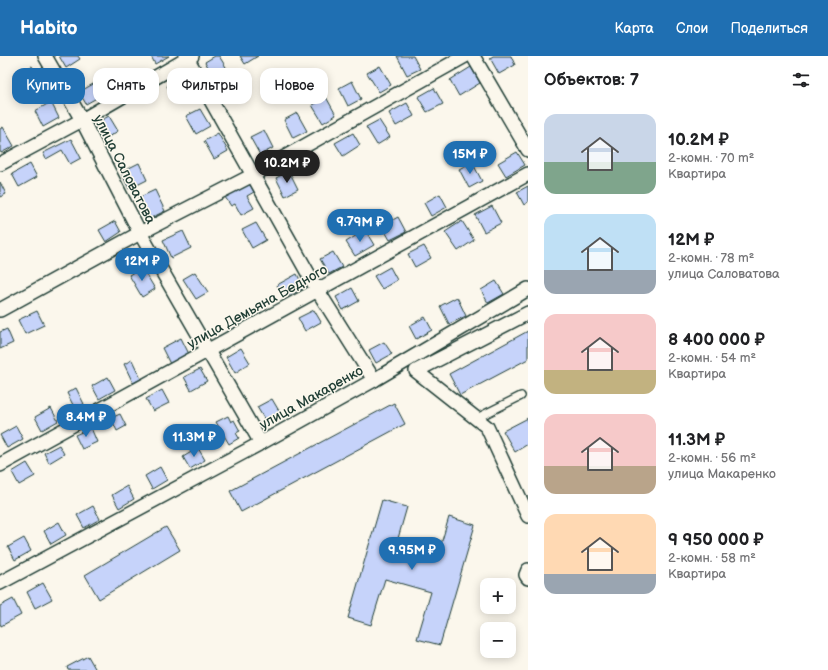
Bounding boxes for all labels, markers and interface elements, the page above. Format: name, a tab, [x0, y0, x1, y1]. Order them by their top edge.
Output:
text: Habito	[20, 17, 78, 40]
text: Карта	[614, 20, 654, 37]
text: Слои	[676, 20, 708, 37]
text: Поделиться	[730, 20, 808, 37]
chip: Купить	[12, 68, 85, 104]
chip: Снять	[93, 68, 159, 104]
chip: Фильтры	[167, 68, 252, 104]
chip: Новое	[260, 68, 328, 104]
icon: filters	[790, 69, 812, 91]
text: Объектов: 7	[544, 70, 639, 90]
street label: улица Саловатова	[90, 112, 160, 227]
icon: home	[576, 130, 624, 178]
text: 10.2M ₽	[668, 130, 729, 150]
pin: 15M ₽	[442, 141, 498, 175]
text: 15M ₽	[452, 146, 488, 162]
pin: 10.2M ₽	[250, 150, 324, 184]
text: 2-комн. · 70 m²	[668, 150, 754, 166]
text: 10.2M ₽	[264, 155, 310, 171]
text: Квартира	[668, 166, 726, 182]
pin: 9.79M ₽	[323, 209, 397, 243]
text: 9.79M ₽	[336, 214, 384, 230]
icon: home	[576, 230, 624, 278]
text: 12M ₽	[668, 230, 714, 250]
pin: 12M ₽	[114, 248, 170, 282]
text: 2-комн. · 78 m²	[668, 250, 754, 266]
text: 12M ₽	[124, 253, 160, 269]
street label: улица Демьяна Бедного	[184, 261, 330, 352]
text: улица Саловатова	[668, 266, 780, 282]
icon: home	[576, 330, 624, 378]
text: 8 400 000 ₽	[668, 330, 765, 350]
text: 2-комн. · 54 m²	[668, 350, 756, 366]
street label: улица Макаренко	[256, 362, 366, 433]
text: Квартира	[668, 366, 726, 382]
pin: 8.4M ₽	[53, 404, 119, 438]
text: 8.4M ₽	[66, 409, 106, 425]
pin: 11.3M ₽	[157, 424, 231, 458]
text: 11.3M ₽	[172, 429, 216, 445]
icon: home	[576, 430, 624, 478]
text: 11.3M ₽	[668, 430, 725, 450]
text: 2-комн. · 56 m²	[668, 450, 756, 466]
text: улица Макаренко	[668, 466, 776, 482]
icon: home	[576, 530, 624, 578]
text: 9 950 000 ₽	[668, 530, 764, 550]
pin: 9.95M ₽	[375, 537, 449, 571]
text: 9.95M ₽	[388, 542, 436, 558]
text: 2-комн. · 58 m²	[668, 550, 756, 566]
text: Квартира	[668, 566, 726, 582]
map controls	[480, 578, 516, 658]
button: +	[480, 578, 516, 614]
button: −	[480, 622, 516, 658]

